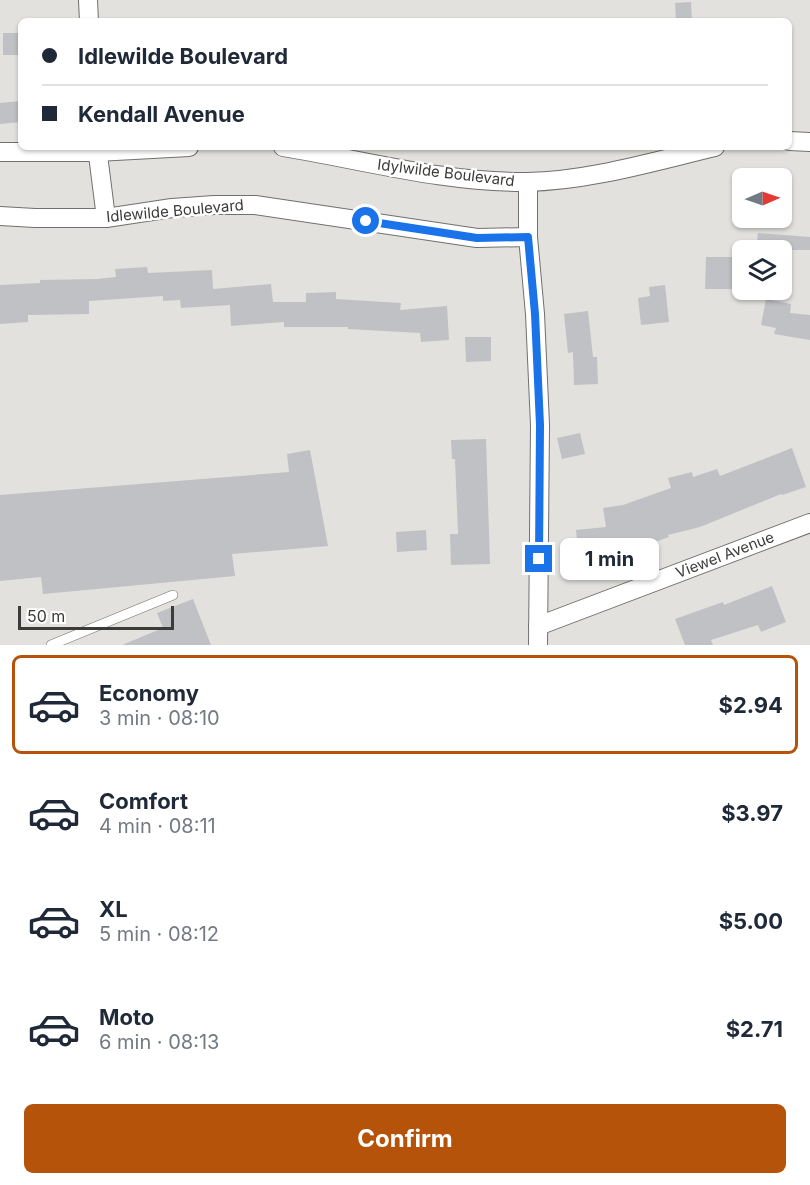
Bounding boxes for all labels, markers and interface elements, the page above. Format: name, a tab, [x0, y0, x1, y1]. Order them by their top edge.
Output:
text: Idlewilde Boulevard	[78, 43, 288, 69]
text: Kendall Avenue	[78, 101, 245, 127]
street label: Idylwilde Boulevard	[376, 155, 516, 190]
north arrow	[732, 168, 792, 228]
map controls	[732, 168, 792, 300]
street label: Idlewilde Boulevard	[105, 195, 245, 226]
route start	[352, 207, 379, 234]
button: layers	[732, 240, 792, 300]
street label: Viewel Avenue	[673, 527, 777, 582]
callout: 1 min	[560, 538, 659, 580]
route end	[525, 545, 552, 572]
text: 1 min	[585, 547, 634, 571]
scale bar	[18, 603, 174, 630]
text: 50 m	[27, 606, 65, 626]
icon: car	[27, 678, 81, 732]
text: Economy	[99, 680, 199, 706]
text: $2.94	[719, 692, 783, 718]
text: 3 min · 08:10	[99, 706, 220, 730]
icon: car	[27, 786, 81, 840]
text: Comfort	[99, 788, 188, 814]
text: $3.97	[721, 800, 783, 826]
text: 4 min · 08:11	[99, 814, 216, 838]
icon: car	[27, 894, 81, 948]
text: XL	[99, 896, 128, 922]
text: $5.00	[719, 908, 783, 934]
text: 5 min · 08:12	[99, 922, 219, 946]
icon: car	[27, 1002, 81, 1056]
text: Moto	[99, 1004, 154, 1030]
text: $2.71	[726, 1016, 783, 1042]
text: 6 min · 08:13	[99, 1030, 219, 1054]
button: Confirm	[24, 1104, 786, 1173]

